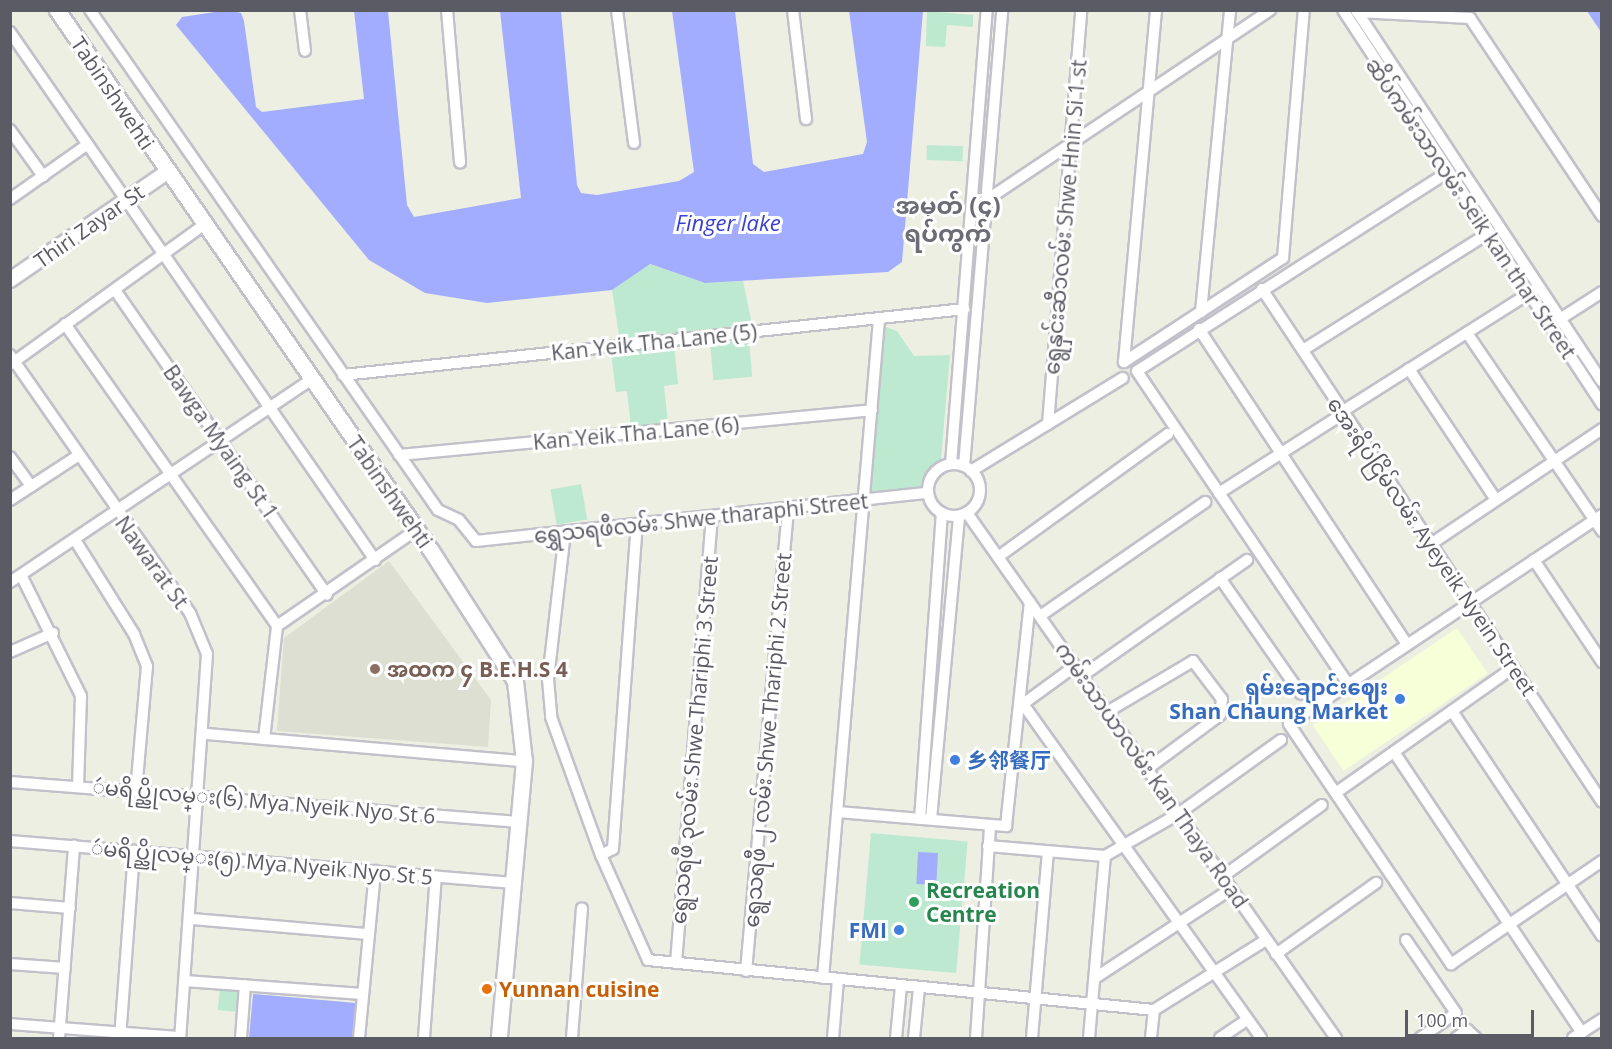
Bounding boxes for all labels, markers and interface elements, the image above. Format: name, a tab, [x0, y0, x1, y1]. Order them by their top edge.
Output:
street label: Tabinshwehti	[66, 32, 160, 154]
street label: ဆိပ်ကမ်းသာလမ်း Seik kan thar Street	[1361, 53, 1581, 363]
street label: ရွေနှင်းဆီ၁လမ်း Shwe Hnin Si 1 st	[1039, 58, 1091, 376]
street label: Thiri Zayar St	[29, 179, 149, 273]
district label: အမှတ် (၄) ရပ်ကွက်	[895, 191, 1001, 247]
water label: Finger lake	[675, 210, 781, 236]
street label: Kan Yeik Tha Lane (5)	[550, 319, 758, 365]
street label: Bawga Myaing St 1	[158, 360, 284, 524]
street label: အေးရိပ်ငြိမ်လမ်း Ayeyeik Nyein Street	[1322, 392, 1542, 700]
street label: Kan Yeik Tha Lane (6)	[532, 411, 740, 455]
street label: Tabinshwehti	[342, 431, 438, 553]
street label: ရွှေသရဖီလမ်း Shwe tharaphi Street	[533, 488, 869, 548]
street label: Nawarat St	[110, 511, 194, 613]
street label: ရွေသရဖီ ၂ လမ်း Shwe Thariphi 2 Street	[738, 552, 796, 928]
street label: ရွေသရဖီ ၃လမ်း Shwe Thariphi 3 Street	[665, 555, 723, 925]
street label: ကမ်းသာယာလမ်း Kan Thaya Road	[1050, 637, 1254, 913]
place label: အထက ၄ B.E.H.S 4	[387, 656, 568, 682]
marker: အထက ၄ B.E.H.S 4	[368, 662, 382, 676]
place label: ရှမ်းချောင်းဈေး Shan Chaung Market	[1169, 674, 1388, 724]
marker: ရှမ်းချောင်းဈေး Shan Chaung Market	[1393, 692, 1407, 706]
place label: 乡邻餐厅	[967, 747, 1051, 773]
marker: 乡邻餐厅	[948, 753, 962, 767]
street label: ဴမရိပ္ညိုလမ္း(၆) Mya Nyeik Nyo St 6	[92, 773, 436, 829]
street label: ဴမရိပ္ညိုလမ္း(၅) Mya Nyeik Nyo St 5	[90, 834, 434, 890]
place label: Recreation Centre	[926, 877, 1040, 927]
marker: Recreation Centre	[907, 895, 921, 909]
place label: FMI	[849, 917, 887, 943]
marker: FMI	[892, 923, 906, 937]
place label: Yunnan cuisine	[499, 976, 660, 1002]
marker: Yunnan cuisine	[480, 982, 494, 996]
scale bar	[1408, 998, 1537, 1036]
text: 100 m	[1416, 1008, 1468, 1032]

